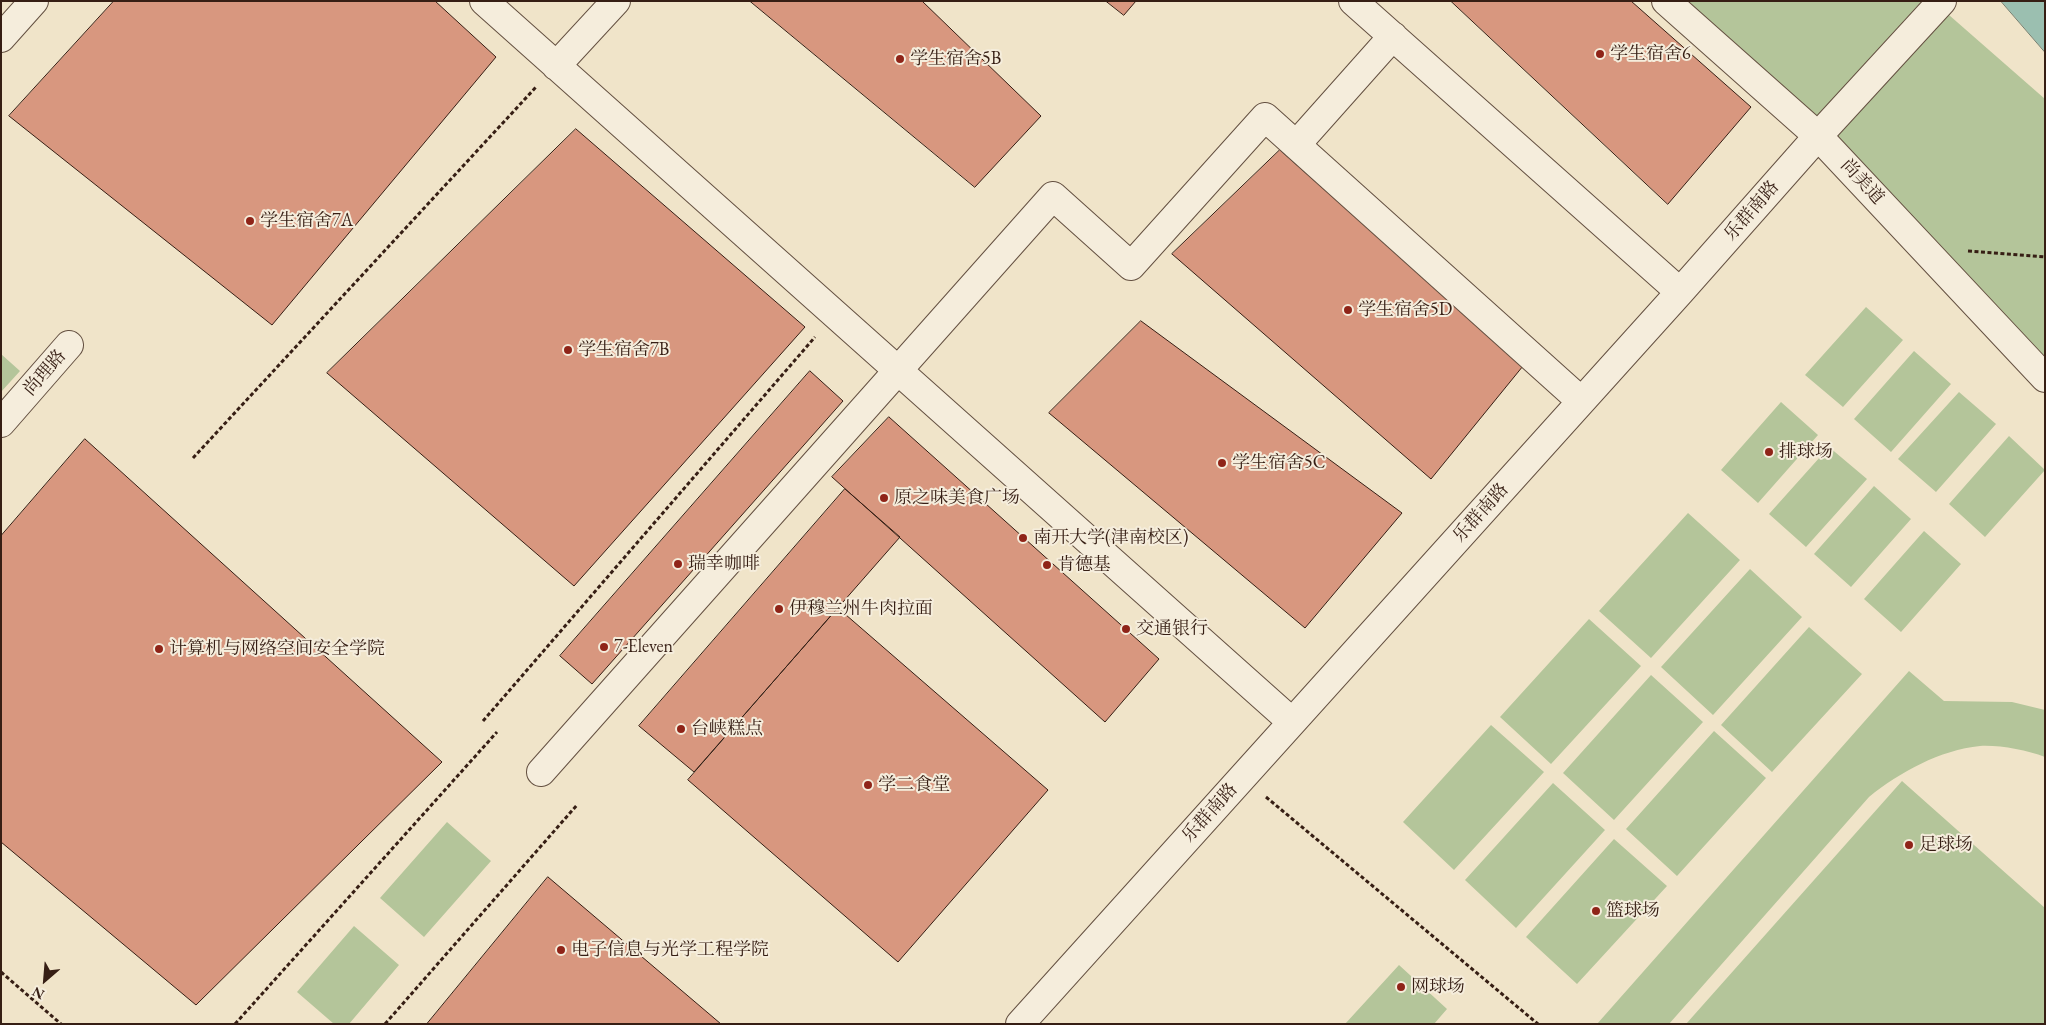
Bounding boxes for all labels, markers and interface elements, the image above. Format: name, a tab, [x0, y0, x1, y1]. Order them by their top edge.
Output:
place label: 学生宿舍6	[1610, 43, 1691, 65]
place label: 学生宿舍5B	[910, 48, 1001, 70]
marker: 学生宿舍6	[1594, 48, 1606, 60]
marker: 学生宿舍5B	[894, 53, 906, 65]
street label: 尚美道	[1836, 155, 1888, 209]
street label: 乐群南路	[1720, 177, 1784, 245]
place label: 学生宿舍7A	[260, 210, 353, 232]
marker: 学生宿舍7A	[244, 215, 256, 227]
place label: 学生宿舍5D	[1358, 299, 1452, 321]
marker: 学生宿舍5D	[1342, 304, 1354, 316]
place label: 学生宿舍7B	[578, 339, 669, 361]
marker: 学生宿舍7B	[562, 344, 574, 356]
street label: 尚理路	[19, 346, 71, 400]
place label: 排球场	[1779, 441, 1833, 463]
marker: 排球场	[1763, 446, 1775, 458]
place label: 学生宿舍5C	[1232, 452, 1325, 474]
marker: 学生宿舍5C	[1216, 457, 1228, 469]
street label: 乐群南路	[1449, 479, 1513, 547]
place label: 原之味美食广场	[894, 487, 1020, 509]
marker: 原之味美食广场	[878, 492, 890, 504]
place label: 南开大学(津南校区)	[1033, 527, 1188, 549]
marker: 南开大学(津南校区)	[1017, 532, 1029, 544]
place label: 瑞幸咖啡	[688, 553, 760, 575]
place label: 肯德基	[1057, 554, 1111, 576]
marker: 瑞幸咖啡	[672, 558, 684, 570]
marker: 肯德基	[1041, 559, 1053, 571]
place label: 伊穆兰州牛肉拉面	[789, 598, 933, 620]
marker: 伊穆兰州牛肉拉面	[773, 603, 785, 615]
place label: 交通银行	[1136, 618, 1208, 640]
marker: 交通银行	[1120, 623, 1132, 635]
place label: 7-Eleven	[614, 636, 673, 658]
place label: 计算机与网络空间安全学院	[169, 638, 385, 660]
marker: 7-Eleven	[598, 641, 610, 653]
marker: 计算机与网络空间安全学院	[153, 643, 165, 655]
place label: 台峡糕点	[691, 718, 763, 740]
marker: 台峡糕点	[675, 723, 687, 735]
place label: 学二食堂	[878, 774, 950, 796]
marker: 学二食堂	[862, 779, 874, 791]
street label: 乐群南路	[1178, 779, 1242, 847]
place label: 足球场	[1919, 834, 1973, 856]
marker: 足球场	[1903, 839, 1915, 851]
place label: 篮球场	[1606, 900, 1660, 922]
marker: 篮球场	[1590, 905, 1602, 917]
place label: 电子信息与光学工程学院	[571, 939, 769, 961]
marker: 电子信息与光学工程学院	[555, 944, 567, 956]
north arrow	[20, 955, 70, 1005]
place label: 网球场	[1411, 976, 1465, 998]
marker: 网球场	[1395, 981, 1407, 993]
text: N	[29, 983, 47, 1004]

